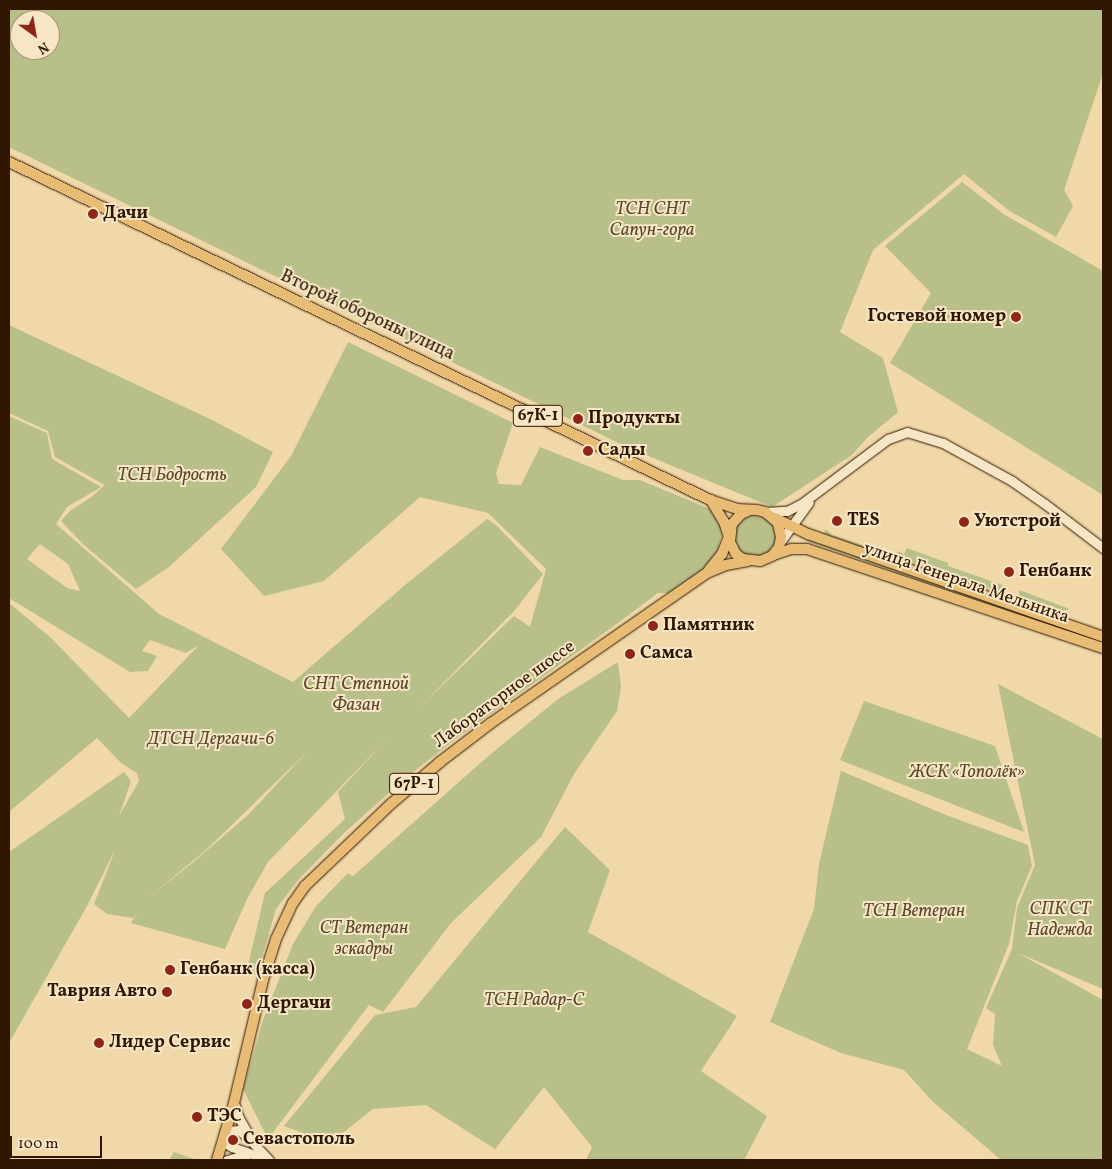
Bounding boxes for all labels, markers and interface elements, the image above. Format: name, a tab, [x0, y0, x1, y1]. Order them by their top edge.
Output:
north arrow	[10, 10, 60, 60]
text: N	[33, 37, 52, 58]
park label: ТСН СНТ Сапун-гора	[610, 200, 694, 242]
place label: Дачи	[103, 203, 148, 225]
marker: Дачи	[87, 208, 99, 220]
street label: Второй обороны улица	[276, 266, 458, 366]
place label: Гостевой номер	[868, 306, 1006, 328]
marker: Гостевой номер	[1010, 311, 1022, 323]
road number: 67К-1	[512, 402, 564, 430]
place label: Продукты	[588, 408, 680, 430]
marker: Продукты	[572, 413, 584, 425]
place label: Сады	[598, 440, 645, 462]
marker: Сады	[582, 445, 594, 457]
park label: ТСН Бодрость	[117, 465, 227, 487]
place label: TES	[847, 510, 880, 532]
place label: Уютстрой	[974, 511, 1061, 533]
marker: TES	[831, 515, 843, 527]
marker: Уютстрой	[958, 516, 970, 528]
street label: улица Генерала Мельника	[860, 539, 1072, 629]
place label: Генбанк	[1019, 561, 1091, 583]
marker: Генбанк	[1003, 566, 1015, 578]
place label: Памятник	[663, 615, 754, 637]
marker: Памятник	[647, 620, 659, 632]
street label: Лабораторное шоссе	[430, 636, 580, 754]
place label: Самса	[640, 643, 693, 665]
marker: Самса	[624, 648, 636, 660]
park label: СНТ Степной Фазан	[303, 675, 409, 718]
park label: ДТСН Дергачи-6	[147, 729, 275, 751]
park label: ЖСК «Тополёк»	[909, 762, 1025, 784]
road number: 67Р-1	[389, 771, 439, 798]
park label: СПК СТ Надежда	[1027, 900, 1093, 942]
park label: ТСН Ветеран	[863, 901, 965, 923]
park label: СТ Ветеран эскадры	[320, 919, 408, 962]
place label: Генбанк (касса)	[180, 959, 315, 981]
marker: Генбанк (касса)	[164, 964, 176, 976]
place label: Таврия Авто	[47, 981, 157, 1003]
marker: Таврия Авто	[161, 986, 173, 998]
park label: ТСН Радар-С	[484, 990, 584, 1012]
place label: Дергачи	[257, 993, 331, 1015]
marker: Дергачи	[241, 998, 253, 1010]
place label: Лидер Сервис	[109, 1032, 231, 1054]
marker: Лидер Сервис	[93, 1037, 105, 1049]
place label: ТЭС	[207, 1106, 242, 1128]
marker: ТЭС	[191, 1111, 203, 1123]
scale bar	[12, 1126, 105, 1158]
place label: Севастополь	[243, 1129, 355, 1151]
text: 100 m	[18, 1134, 58, 1155]
marker: Севастополь	[227, 1134, 239, 1146]

